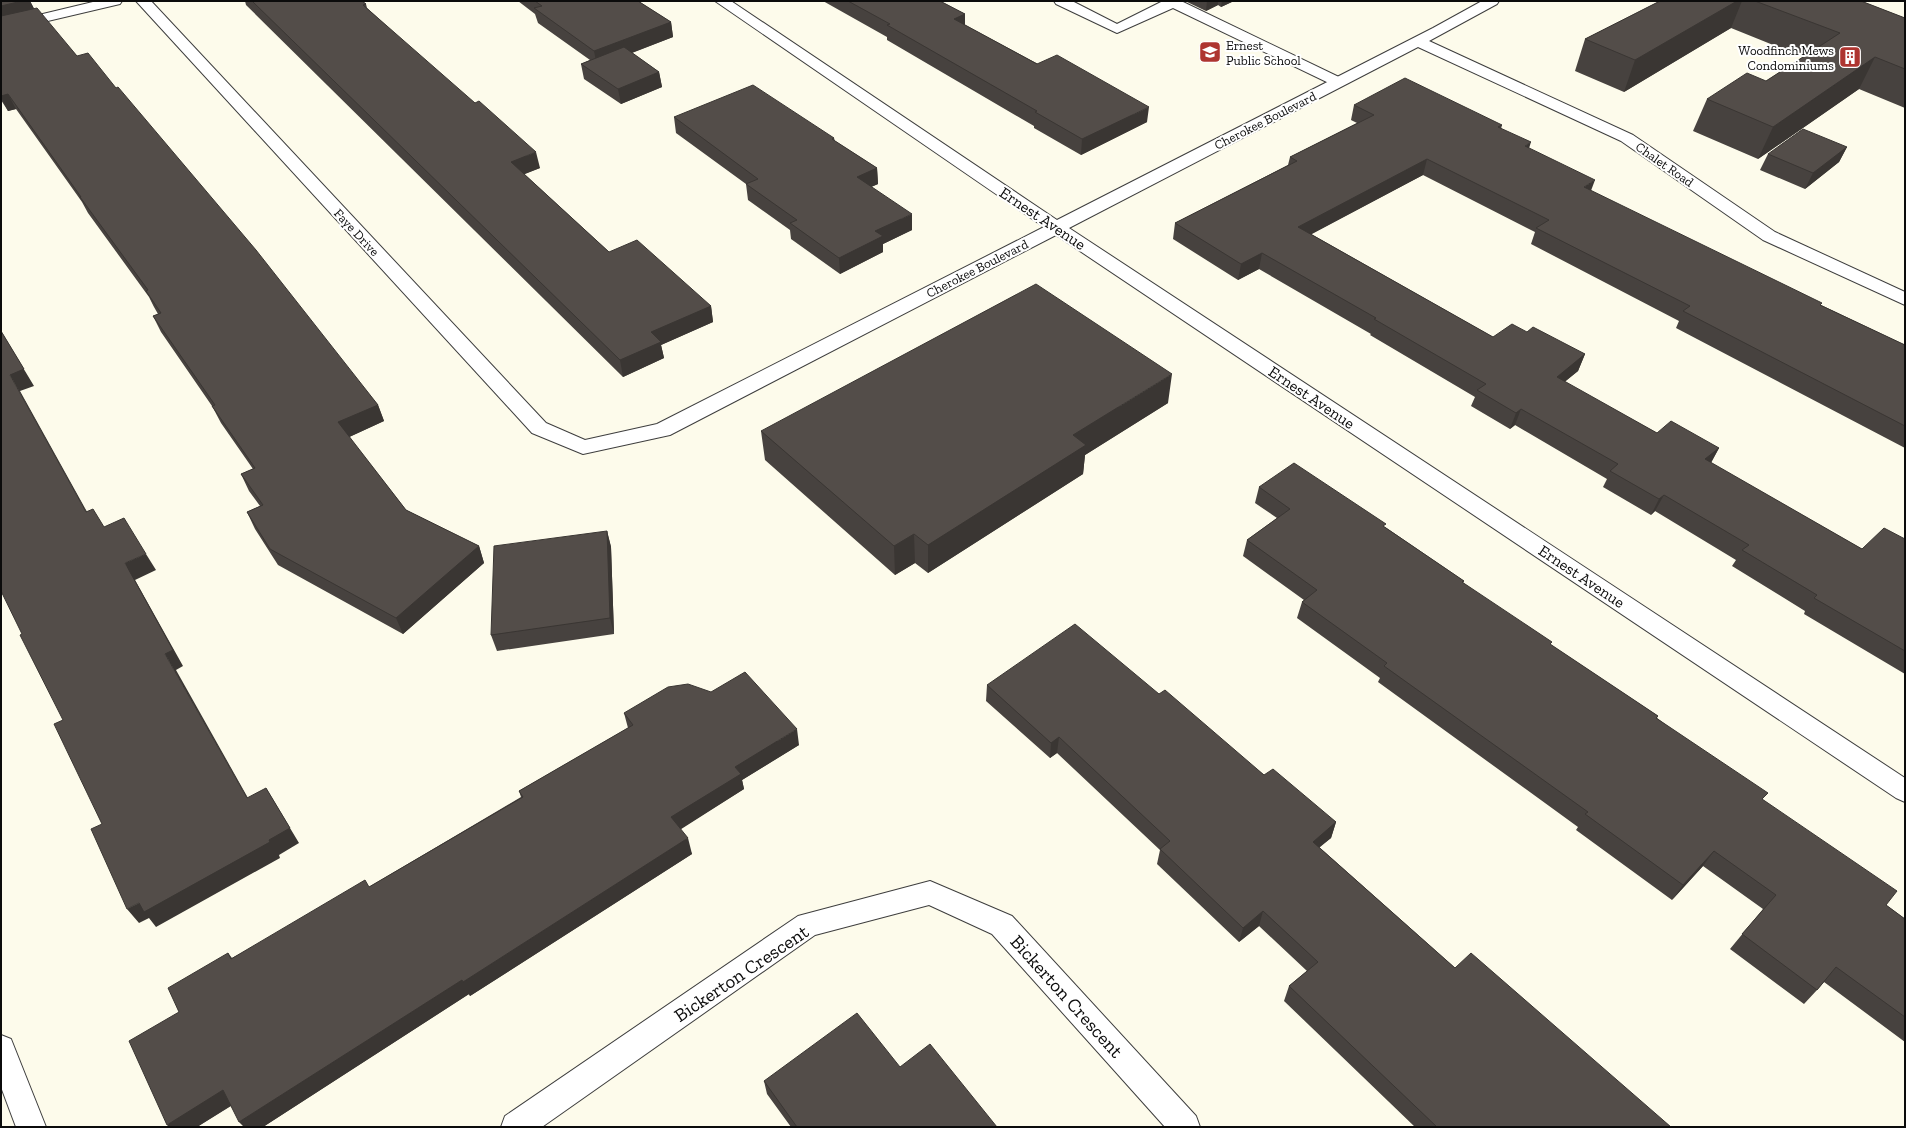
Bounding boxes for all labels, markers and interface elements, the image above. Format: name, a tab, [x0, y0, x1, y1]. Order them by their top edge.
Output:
place label: Ernest Public School	[1226, 38, 1301, 68]
school or university icon: Ernest Public School	[1197, 39, 1223, 65]
place label: Woodfinch Mews Condominiums	[1738, 43, 1834, 73]
building icon: Woodfinch Mews Condominiums	[1837, 44, 1863, 70]
street label: Cherokee Boulevard	[1212, 88, 1319, 153]
street label: Chalet Road	[1633, 139, 1697, 190]
street label: Ernest Avenue	[996, 183, 1089, 254]
street label: Faye Drive	[331, 206, 382, 259]
street label: Cherokee Boulevard	[924, 236, 1031, 301]
street label: Ernest Avenue	[1265, 362, 1358, 433]
street label: Ernest Avenue	[1535, 541, 1628, 612]
street label: Bickerton Crescent	[670, 920, 813, 1027]
street label: Bickerton Crescent	[1005, 930, 1128, 1062]

